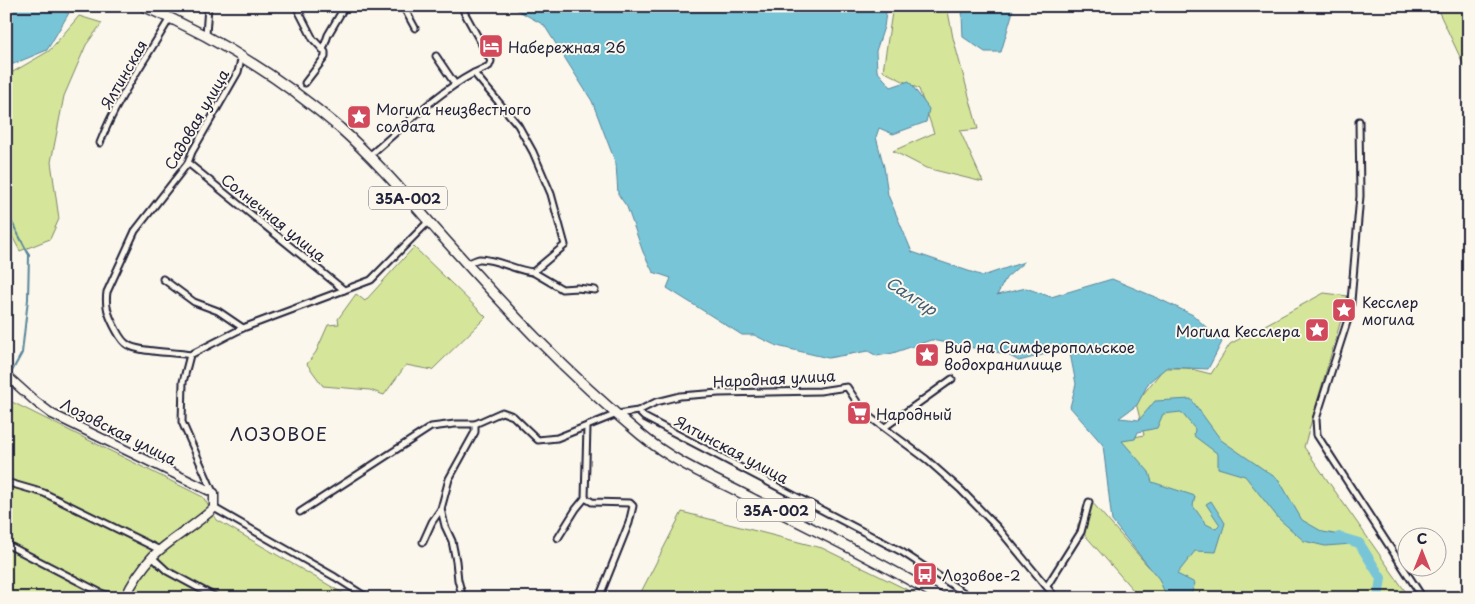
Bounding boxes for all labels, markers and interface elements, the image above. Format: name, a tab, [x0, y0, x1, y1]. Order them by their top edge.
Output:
hotel icon: Набережная 26	[478, 33, 504, 59]
street label: Ялтинская	[94, 35, 152, 113]
place label: Набережная 26	[508, 35, 626, 58]
street label: Садовая улица	[158, 64, 234, 174]
place label: Могила неизвестного солдата	[376, 97, 531, 137]
place icon: Могила неизвестного солдата	[346, 104, 372, 130]
street label: Солнечная улица	[217, 167, 332, 267]
road number: 35А-002	[369, 187, 447, 210]
water label: Салгир	[882, 270, 943, 321]
place label: Кесслер могила	[1362, 290, 1418, 330]
place icon: Кесслер могила	[1331, 297, 1357, 323]
place icon: Могила Кесслера	[1304, 317, 1330, 343]
place label: Могила Кесслера	[1176, 319, 1301, 342]
place label: Вид на Симферопольское водохранилище	[944, 335, 1135, 375]
place icon: Вид на Симферопольское водохранилище	[914, 342, 940, 368]
street label: Народная улица	[712, 363, 836, 393]
street label: Лозовская улица	[57, 392, 182, 471]
supermarket icon: Народный	[846, 400, 872, 426]
place label: Народный	[876, 402, 952, 425]
street label: Ялтинская улица	[671, 409, 794, 489]
district label: ЛОЗОВОЕ	[230, 420, 328, 447]
road number: 35А-002	[737, 498, 815, 522]
north arrow	[1398, 526, 1448, 576]
text: С	[1417, 528, 1427, 549]
bus stop icon: Лозовое-2	[912, 561, 938, 587]
place label: Лозовое-2	[942, 563, 1021, 586]

